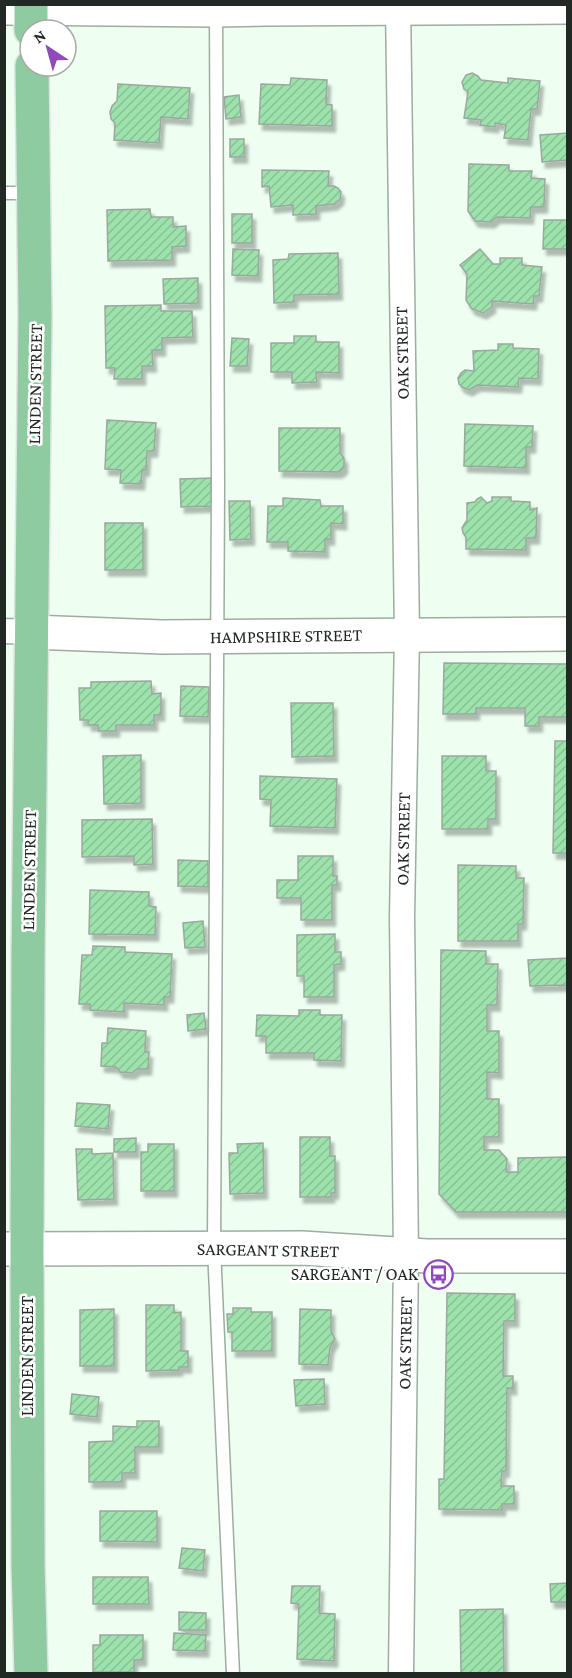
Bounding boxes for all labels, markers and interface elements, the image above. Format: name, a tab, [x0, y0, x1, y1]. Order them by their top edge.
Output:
north arrow	[18, 18, 78, 78]
text: N	[30, 26, 49, 46]
street label: OAK STREET	[391, 306, 413, 400]
street label: LINDEN STREET	[24, 323, 46, 445]
street label: HAMPSHIRE STREET	[210, 625, 362, 647]
street label: OAK STREET	[392, 792, 414, 886]
street label: LINDEN STREET	[18, 809, 40, 931]
street label: SARGEANT STREET	[197, 1239, 340, 1261]
bus stop icon: SARGEANT / OAK	[423, 1258, 455, 1290]
place label: SARGEANT / OAK	[291, 1264, 419, 1284]
street label: LINDEN STREET	[17, 1295, 37, 1416]
street label: OAK STREET	[394, 1296, 416, 1390]

